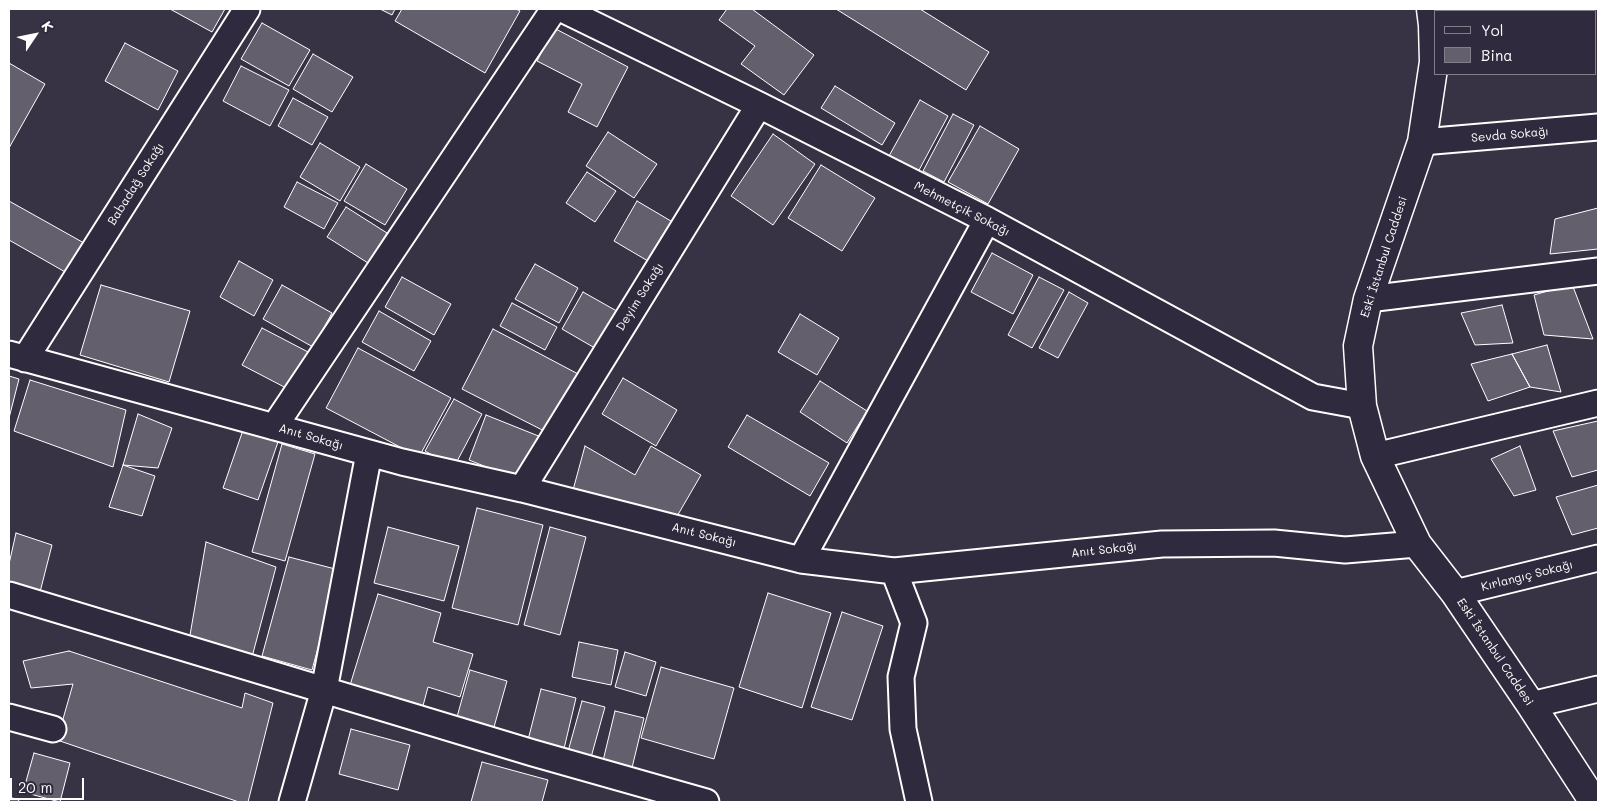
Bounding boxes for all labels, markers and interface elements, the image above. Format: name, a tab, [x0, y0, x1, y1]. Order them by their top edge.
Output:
north arrow	[10, 10, 60, 60]
legend	[1434, 10, 1597, 75]
text: K	[37, 17, 58, 35]
text: Yol	[1481, 20, 1504, 40]
text: Bina	[1481, 45, 1513, 65]
street label: Sevda Sokağı	[1471, 124, 1549, 146]
street label: Babadağ Sokağı	[105, 140, 167, 228]
street label: Mehmetçik Sokağı	[912, 179, 1012, 239]
street label: Eski İstanbul Caddesi	[1358, 195, 1410, 319]
street label: Deyim Sokağı	[613, 260, 667, 334]
street label: Anıt Sokağı	[277, 421, 345, 453]
street label: Anıt Sokağı	[670, 520, 738, 550]
street label: Anıt Sokağı	[1070, 539, 1138, 561]
street label: Kırlangıç Sokağı	[1480, 558, 1574, 594]
street label: Eski İstanbul Caddesi	[1454, 596, 1536, 708]
scale bar	[12, 768, 86, 800]
text: 20 m	[18, 777, 52, 797]

